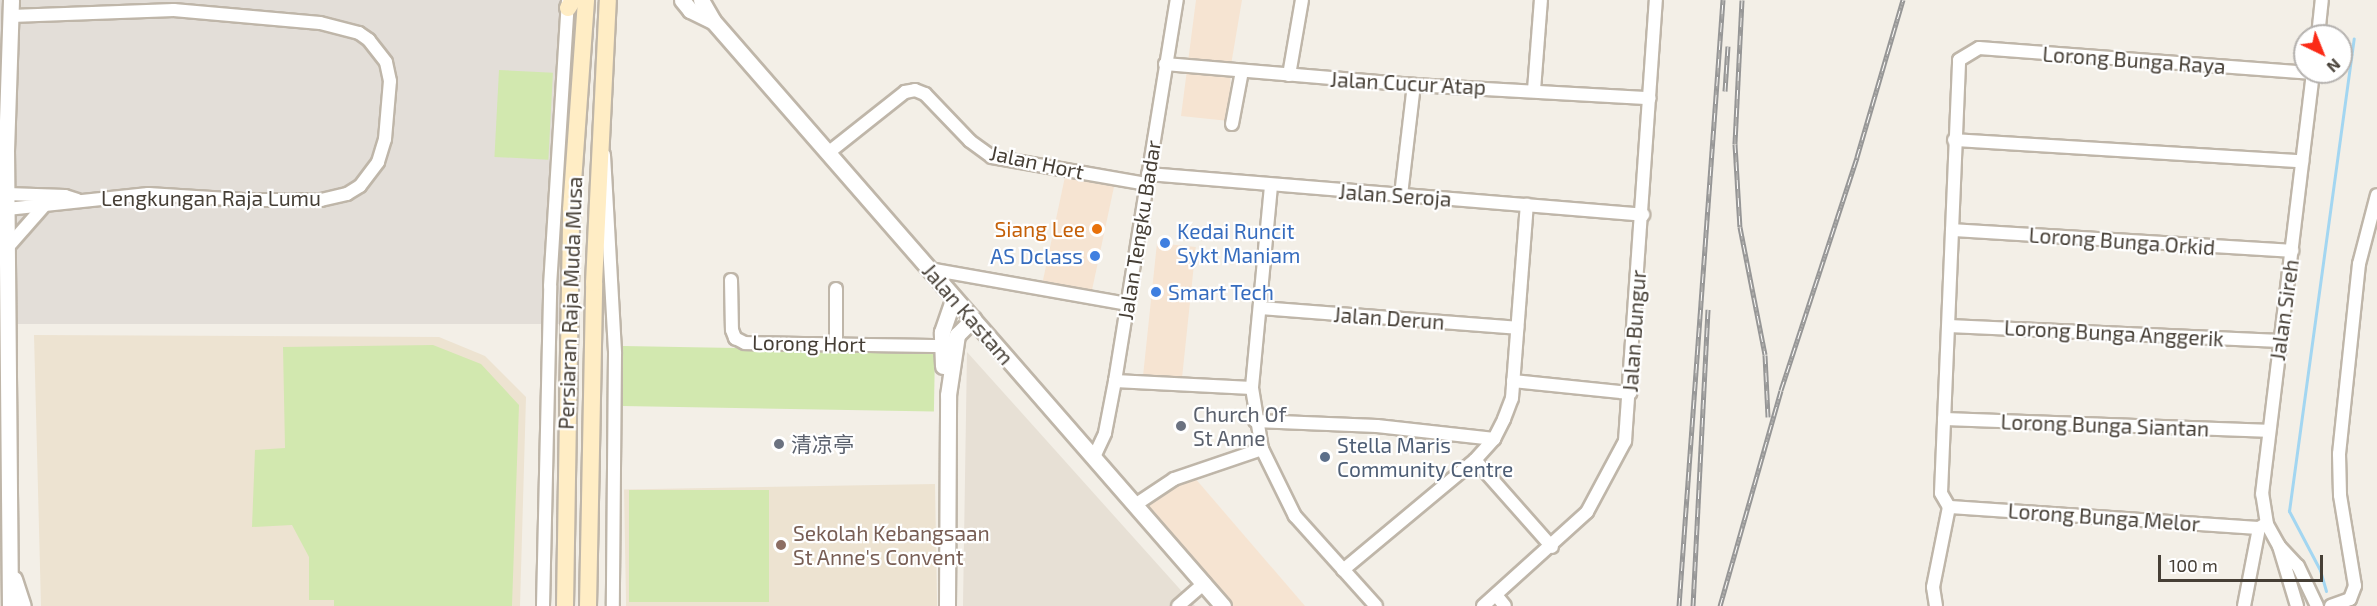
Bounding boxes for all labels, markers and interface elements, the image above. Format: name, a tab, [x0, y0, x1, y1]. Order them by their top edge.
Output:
north arrow	[2293, 24, 2353, 84]
street label: Lorong Bunga Raya	[2042, 41, 2226, 79]
text: N	[2324, 55, 2345, 77]
street label: Jalan Cucur Atap	[1329, 66, 1487, 100]
street label: Jalan Tengku Badar	[1112, 138, 1166, 322]
street label: Jalan Hort	[988, 140, 1086, 184]
street label: Persiaran Raja Muda Musa	[553, 176, 587, 430]
street label: Jalan Seroja	[1338, 178, 1452, 212]
street label: Lengkungan Raja Lumu	[101, 185, 321, 211]
place label: Siang Lee	[995, 216, 1085, 242]
place label: Kedai Runcit Sykt Maniam	[1177, 218, 1300, 268]
marker: Siang Lee	[1090, 222, 1104, 236]
street label: Lorong Bunga Orkid	[2028, 222, 2216, 260]
marker: Kedai Runcit Sykt Maniam	[1158, 236, 1172, 250]
place label: AS Dclass	[990, 243, 1083, 269]
marker: AS Dclass	[1088, 249, 1102, 263]
street label: Jalan Kastam	[917, 258, 1019, 370]
street label: Jalan Sireh	[2264, 258, 2304, 362]
street label: Jalan Bungur	[1617, 269, 1651, 393]
place label: Smart Tech	[1168, 279, 1274, 305]
marker: Smart Tech	[1149, 285, 1163, 299]
street label: Jalan Derun	[1333, 302, 1445, 334]
street label: Lorong Bunga Anggerik	[2003, 315, 2225, 351]
street label: Lorong Hort	[752, 329, 866, 357]
place label: Church Of St Anne	[1193, 401, 1286, 451]
street label: Lorong Bunga Siantan	[2000, 409, 2210, 441]
marker: Church Of St Anne	[1174, 419, 1188, 433]
place label: 清凉亭	[791, 431, 854, 457]
place label: Stella Maris Community Centre	[1337, 432, 1514, 482]
marker: 清凉亭	[772, 437, 786, 451]
marker: Stella Maris Community Centre	[1318, 450, 1332, 464]
street label: Lorong Bunga Melor	[2007, 498, 2201, 536]
place label: Sekolah Kebangsaan St Anne's Convent	[793, 520, 990, 570]
marker: Sekolah Kebangsaan St Anne's Convent	[774, 538, 788, 552]
scale bar	[2161, 543, 2326, 581]
text: 100 m	[2169, 554, 2218, 576]

